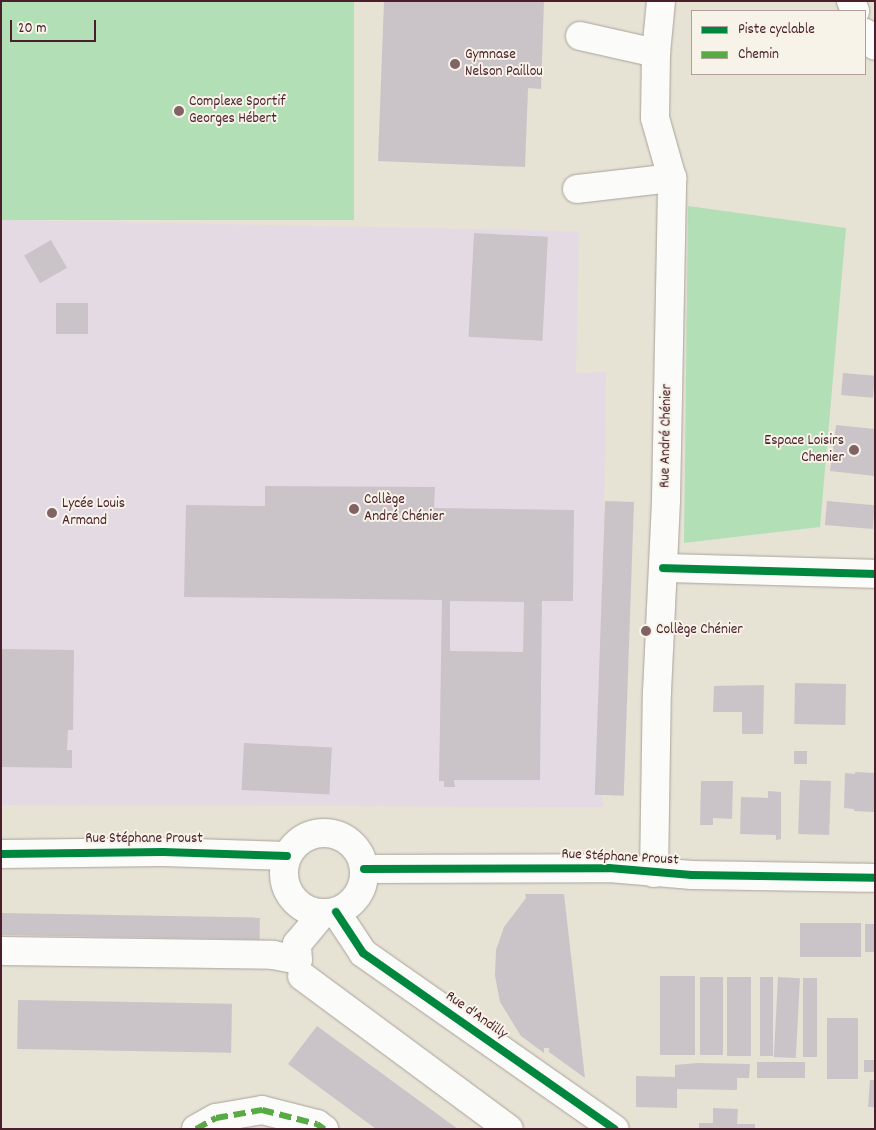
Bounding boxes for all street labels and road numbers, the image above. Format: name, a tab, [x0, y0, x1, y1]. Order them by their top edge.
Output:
street label: Rue André Chénier	[657, 384, 677, 488]
street label: Rue Stéphane Proust	[85, 831, 203, 849]
street label: Rue Stéphane Proust	[561, 846, 679, 870]
street label: Rue d'Andilly	[441, 988, 511, 1044]

